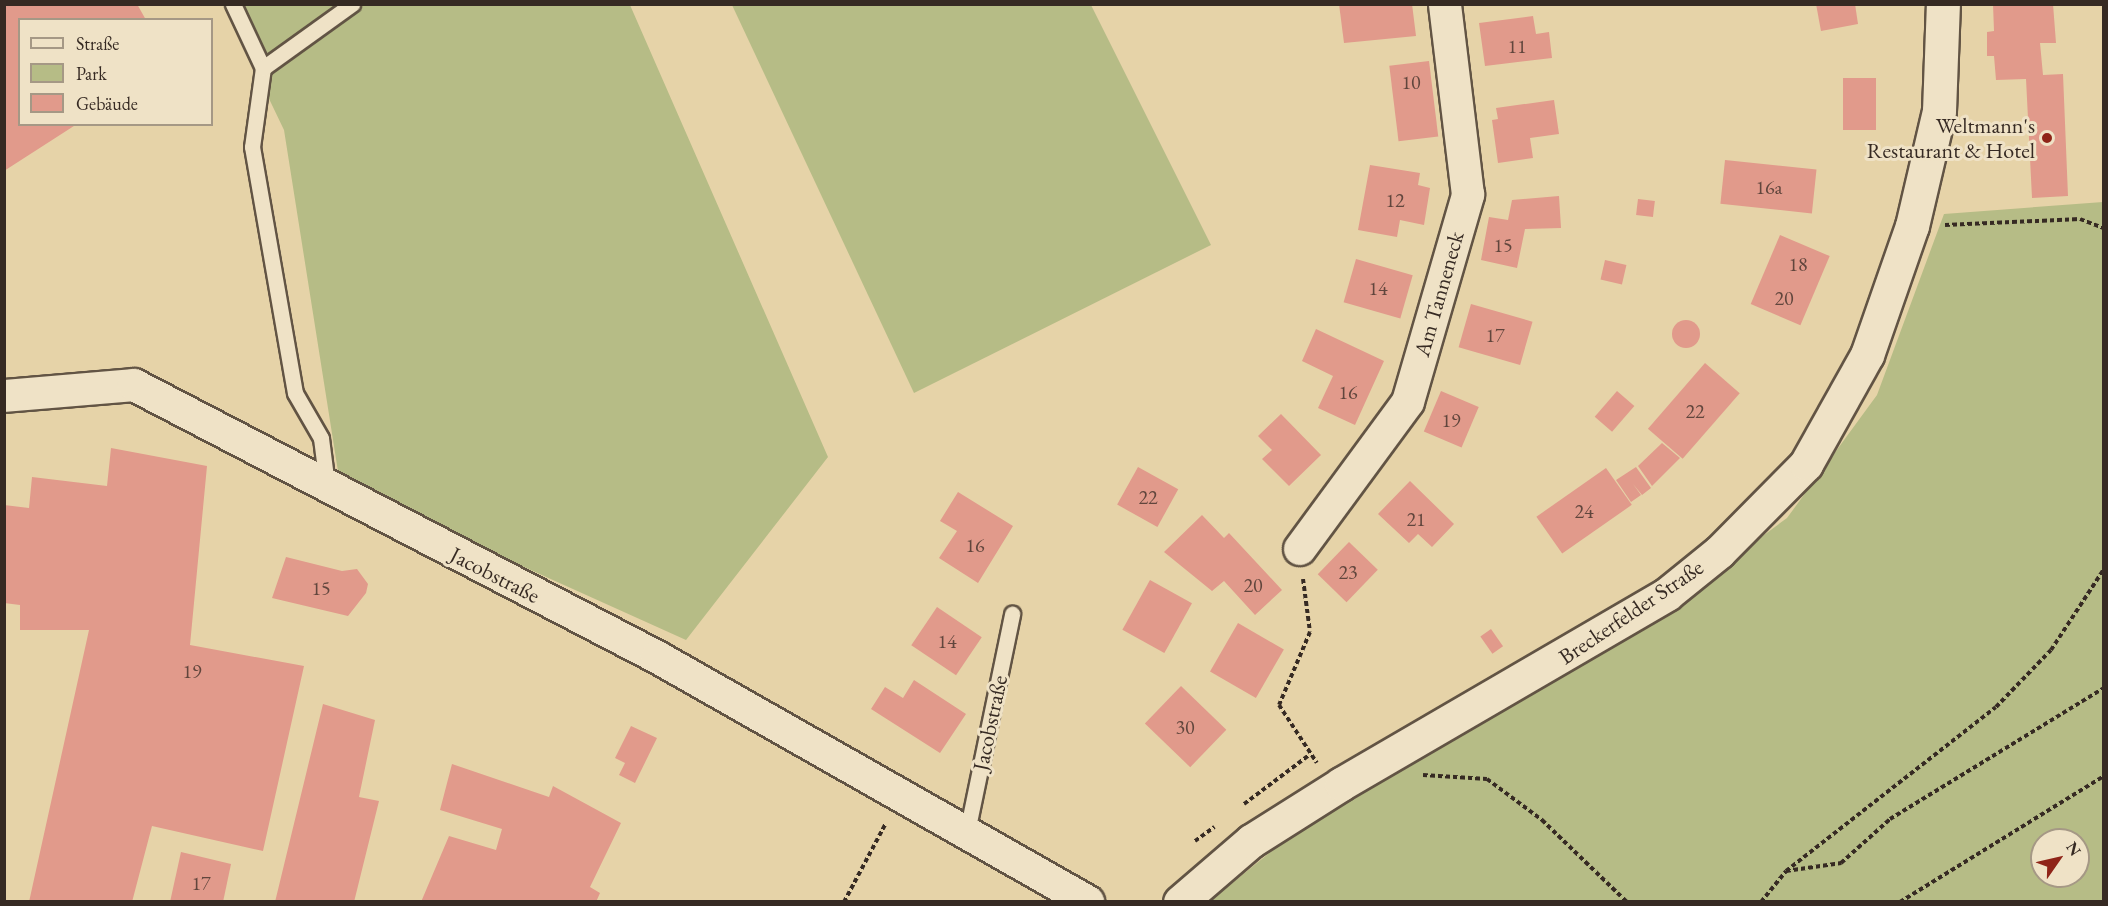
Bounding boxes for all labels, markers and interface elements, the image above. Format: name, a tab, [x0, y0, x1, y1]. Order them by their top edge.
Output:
legend	[18, 18, 213, 126]
text: Straße	[76, 32, 119, 55]
house number: 11	[1507, 34, 1527, 58]
text: Park	[76, 62, 107, 85]
house number: 10	[1401, 70, 1421, 94]
text: Gebäude	[76, 92, 138, 115]
place label: Weltmann's Restaurant & Hotel	[1867, 112, 2035, 164]
marker: Weltmann's Restaurant & Hotel	[2040, 131, 2054, 145]
house number: 16a	[1755, 175, 1783, 199]
house number: 12	[1385, 188, 1405, 212]
street label: Am Tanneneck	[1409, 228, 1469, 360]
house number: 15	[1493, 233, 1513, 257]
house number: 18	[1788, 252, 1808, 276]
house number: 14	[1368, 276, 1388, 300]
house number: 20	[1774, 286, 1794, 310]
house number: 17	[1485, 323, 1505, 347]
house number: 16	[1338, 380, 1358, 404]
house number: 22	[1685, 399, 1705, 423]
house number: 19	[1441, 408, 1461, 432]
house number: 22	[1138, 485, 1158, 509]
house number: 24	[1574, 499, 1594, 523]
house number: 21	[1406, 507, 1426, 531]
house number: 16	[965, 533, 985, 557]
street label: Jacobstraße	[446, 541, 544, 609]
street label: Breckerfelder Straße	[1554, 554, 1708, 670]
house number: 23	[1338, 560, 1358, 584]
house number: 20	[1243, 573, 1263, 597]
house number: 15	[311, 576, 331, 600]
house number: 14	[937, 629, 957, 653]
house number: 19	[182, 659, 202, 683]
street label: Jacobstraße	[967, 673, 1013, 773]
house number: 30	[1175, 715, 1195, 739]
north arrow	[2030, 828, 2090, 888]
text: N	[2061, 838, 2086, 860]
house number: 17	[191, 871, 211, 895]

